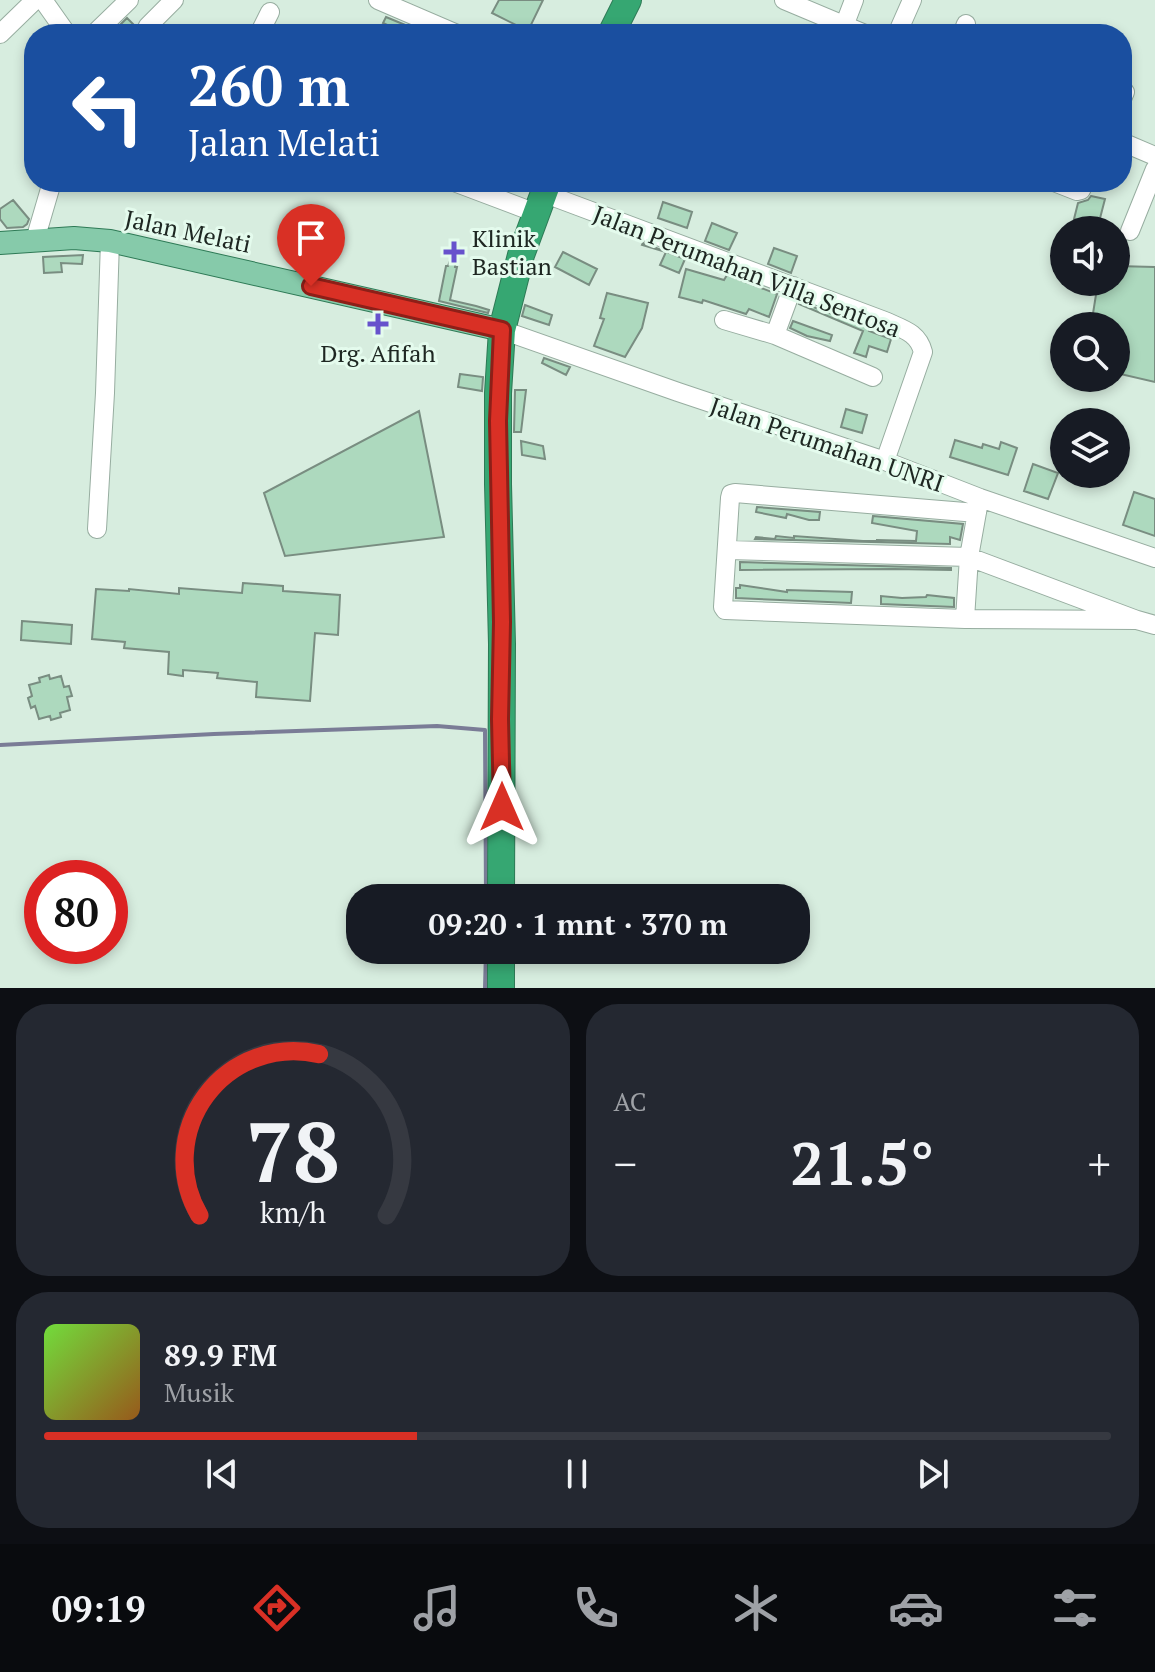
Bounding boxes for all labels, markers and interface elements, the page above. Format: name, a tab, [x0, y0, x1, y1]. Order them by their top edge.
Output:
text: 260 m	[188, 48, 350, 122]
icon: left	[56, 56, 160, 160]
text: Jalan Melati	[188, 119, 380, 166]
street label: Jalan Perumahan Villa Sentosa	[589, 198, 905, 344]
street label: Jalan Melati	[122, 202, 254, 260]
pin	[277, 204, 345, 286]
icon: arrive	[289, 216, 333, 260]
map controls	[1050, 216, 1130, 488]
button: sound	[1050, 216, 1130, 296]
place label: Klinik Bastian	[472, 222, 552, 282]
marker: Klinik Bastian	[443, 241, 465, 263]
button: search	[1050, 312, 1130, 392]
marker: Drg. Afifah	[367, 313, 389, 335]
place label: Drg. Afifah	[320, 337, 436, 369]
street label: Jalan Perumahan UNRI	[706, 389, 948, 499]
button: layers	[1050, 408, 1130, 488]
position arrow	[460, 765, 544, 849]
speed limit sign: 80	[24, 860, 128, 964]
text: 09:20 · 1 mnt · 370 m	[429, 904, 727, 944]
text: AC	[614, 1084, 647, 1118]
text: 78	[246, 1096, 340, 1206]
text: 21.5°	[790, 1123, 934, 1202]
text: −	[614, 1134, 637, 1193]
text: +	[1088, 1134, 1111, 1193]
text: km/h	[260, 1193, 326, 1231]
text: 89.9 FM	[164, 1335, 277, 1375]
text: Musik	[164, 1375, 234, 1409]
icon: previous	[200, 1452, 244, 1496]
icon: pause	[555, 1452, 599, 1496]
icon: next	[911, 1452, 955, 1496]
icon: directions	[249, 1580, 305, 1636]
icon: music	[409, 1580, 465, 1636]
icon: phone	[568, 1580, 624, 1636]
icon: climate	[728, 1580, 784, 1636]
icon: car	[888, 1580, 944, 1636]
icon: filters	[1047, 1580, 1103, 1636]
text: 09:19	[52, 1585, 146, 1632]

